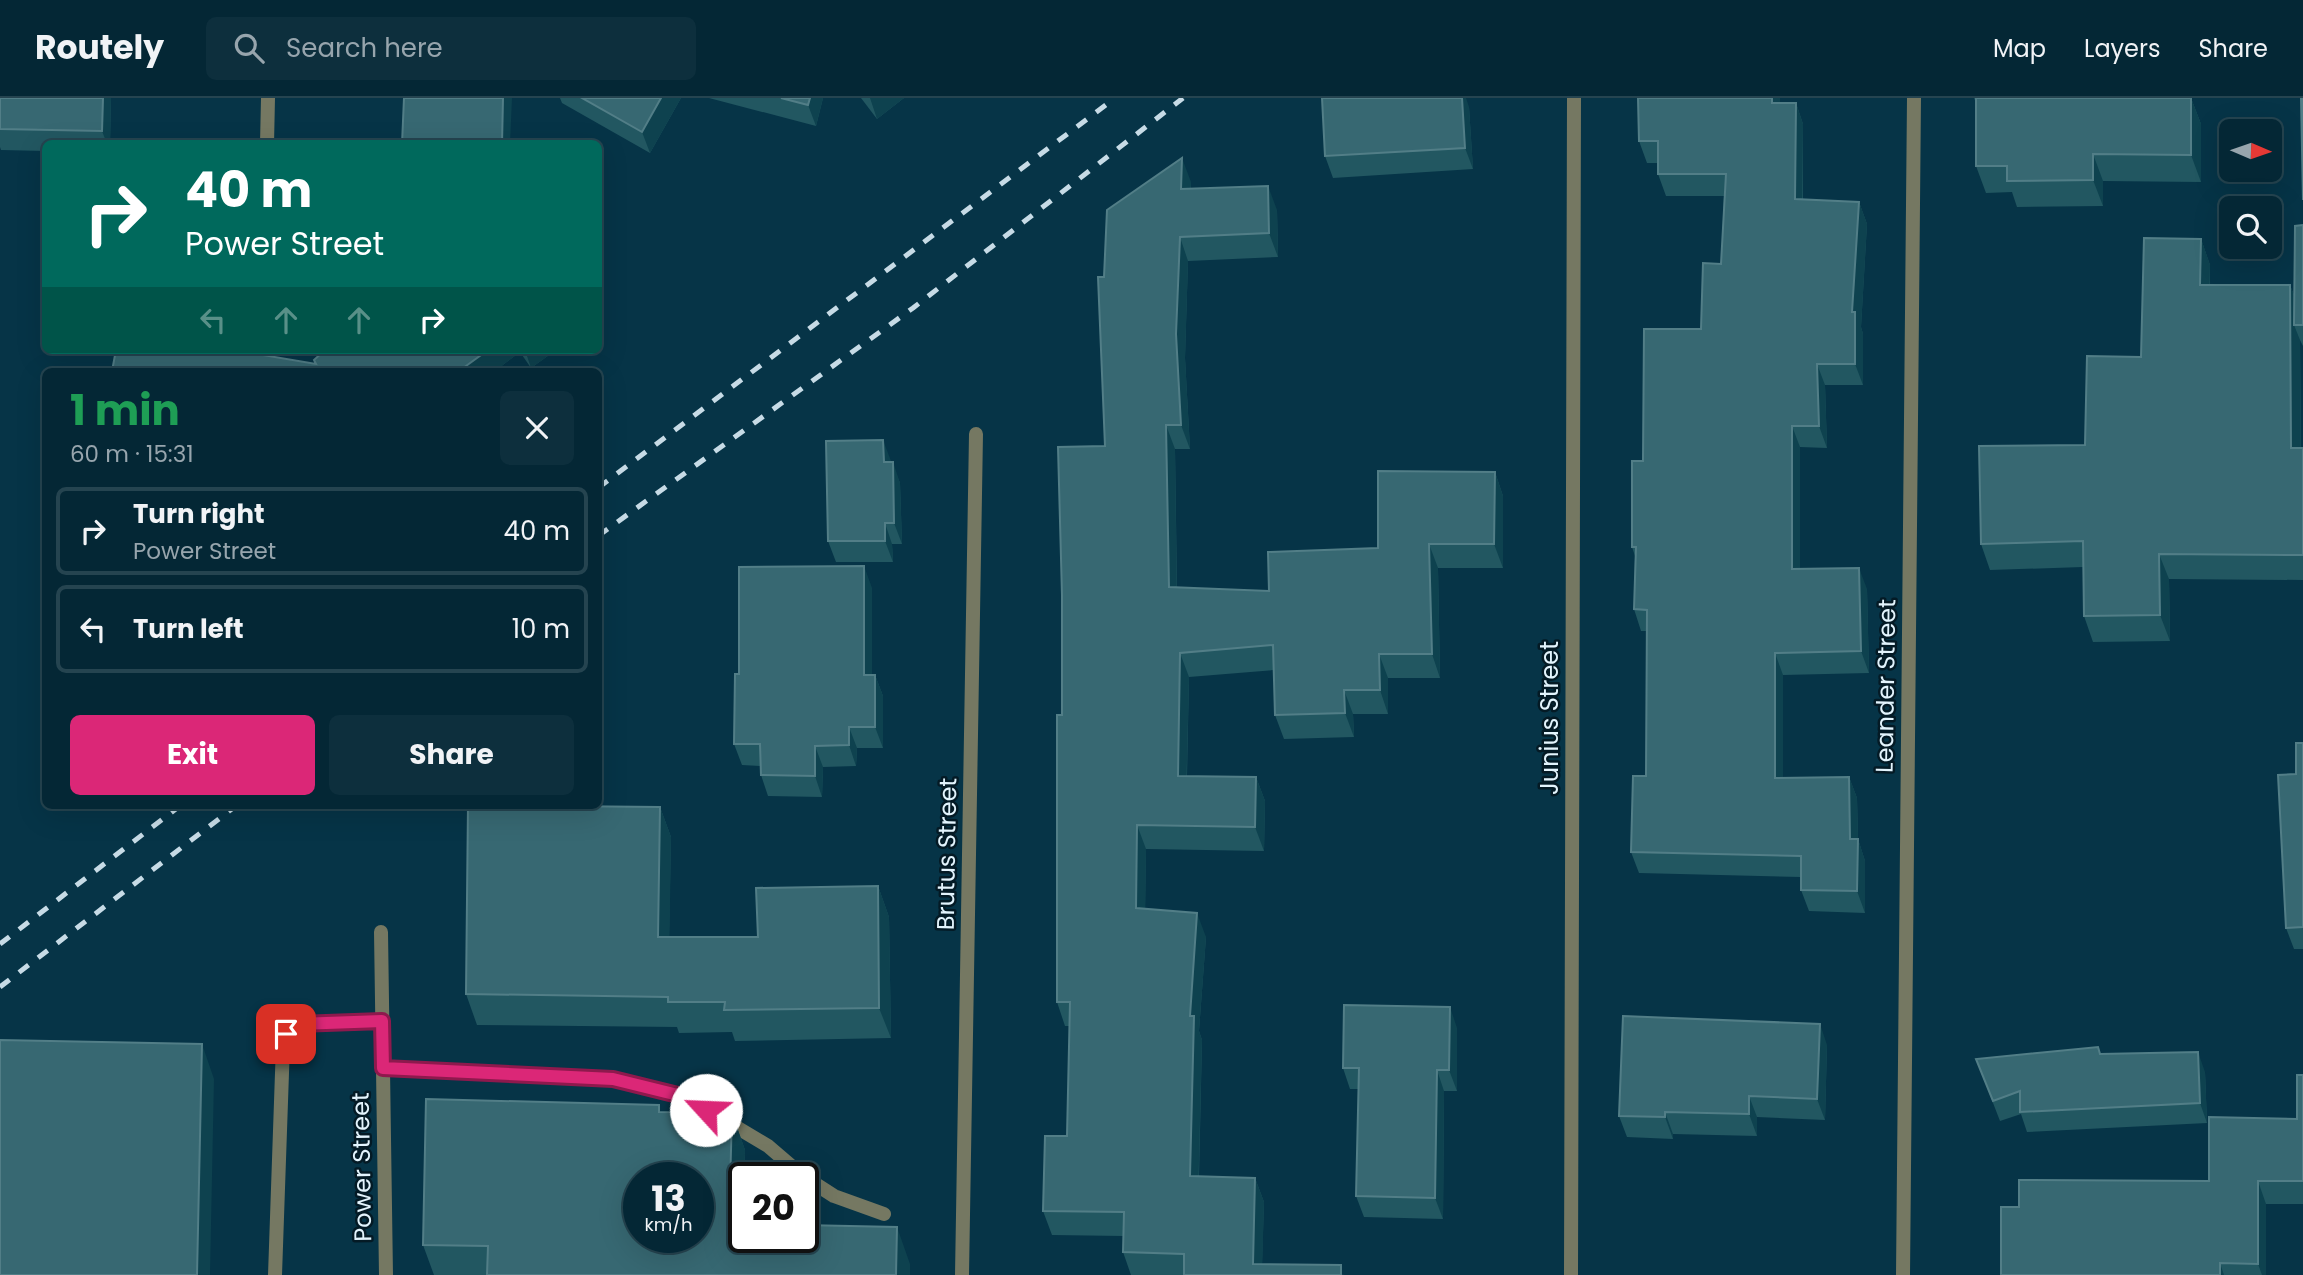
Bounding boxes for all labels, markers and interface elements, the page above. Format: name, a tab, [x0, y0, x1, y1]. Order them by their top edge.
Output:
search box	[206, 17, 696, 80]
text: Routely	[35, 24, 164, 71]
icon: search	[230, 29, 268, 67]
text: Search here	[286, 30, 443, 66]
text: Map	[1993, 32, 2046, 65]
text: Layers	[2084, 32, 2160, 65]
text: Share	[2198, 32, 2268, 65]
north arrow	[2219, 119, 2282, 182]
map controls	[2219, 119, 2282, 259]
text: 40 m	[185, 156, 312, 224]
icon: right	[70, 168, 161, 259]
button: search	[2219, 196, 2282, 259]
text: Power Street	[185, 221, 384, 266]
icon: left	[194, 301, 232, 339]
icon: ahead	[267, 301, 305, 339]
icon: ahead	[340, 301, 378, 339]
icon: right	[413, 301, 451, 339]
text: 1 min	[70, 381, 180, 440]
button: close	[500, 391, 574, 465]
text: 60 m · 15:31	[70, 438, 194, 470]
text: Turn right	[133, 496, 265, 532]
icon: right	[74, 512, 112, 550]
text: 40 m	[504, 513, 570, 549]
text: Power Street	[133, 535, 276, 567]
street label: Leander Street	[1867, 599, 1904, 773]
icon: left	[74, 610, 112, 648]
text: Turn left	[133, 611, 244, 647]
text: 10 m	[512, 611, 570, 647]
street label: Junius Street	[1533, 641, 1566, 795]
button: Exit	[70, 715, 315, 795]
button: Share	[329, 715, 574, 795]
street label: Brutus Street	[929, 778, 964, 930]
pin	[256, 1004, 316, 1064]
icon: arrive	[267, 1015, 305, 1053]
position arrow	[669, 1073, 743, 1147]
street label: Power Street	[344, 1092, 379, 1242]
speed limit sign: 20	[728, 1162, 819, 1253]
text: 13	[651, 1174, 686, 1223]
text: km/h	[645, 1212, 692, 1237]

